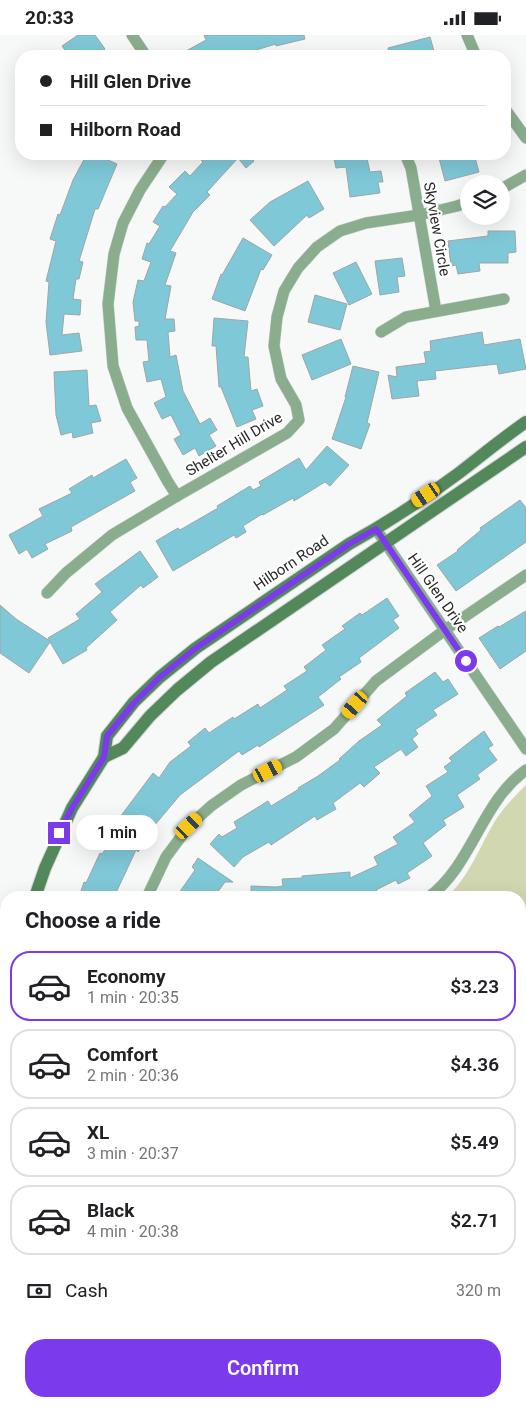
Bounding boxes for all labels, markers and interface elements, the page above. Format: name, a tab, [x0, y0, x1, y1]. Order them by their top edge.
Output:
text: 20:33	[25, 6, 74, 29]
text: Hill Glen Drive	[70, 70, 191, 93]
text: Hilborn Road	[70, 118, 181, 141]
map controls	[460, 175, 510, 225]
button: layers	[460, 175, 510, 225]
street label: Skyview Circle	[420, 181, 454, 278]
street label: Shelter Hill Drive	[182, 408, 286, 480]
car	[409, 480, 442, 510]
street label: Hilborn Road	[250, 531, 332, 595]
street label: Hill Glen Drive	[404, 550, 472, 636]
route start	[455, 650, 477, 672]
car	[339, 689, 370, 721]
car	[251, 758, 284, 784]
car	[172, 810, 205, 842]
callout: 1 min	[76, 815, 159, 851]
route end	[48, 822, 70, 844]
text: 1 min	[97, 823, 137, 842]
text: Choose a ride	[25, 908, 161, 933]
icon: car	[27, 964, 72, 1009]
text: Economy	[87, 965, 166, 988]
text: $3.23	[450, 975, 499, 998]
text: 1 min · 20:35	[87, 988, 179, 1007]
icon: car	[27, 1042, 72, 1087]
text: Comfort	[87, 1043, 158, 1066]
text: $4.36	[450, 1053, 499, 1076]
text: 2 min · 20:36	[87, 1066, 179, 1085]
icon: car	[27, 1120, 72, 1165]
text: XL	[87, 1121, 109, 1144]
text: $5.49	[450, 1131, 499, 1154]
text: 3 min · 20:37	[87, 1144, 179, 1163]
icon: car	[27, 1198, 72, 1243]
text: Black	[87, 1199, 134, 1222]
text: $2.71	[450, 1209, 499, 1232]
text: 4 min · 20:38	[87, 1222, 179, 1241]
icon: cash	[25, 1277, 53, 1305]
text: Cash	[65, 1279, 108, 1302]
text: 320 m	[456, 1281, 501, 1300]
button: Confirm	[25, 1339, 501, 1397]

